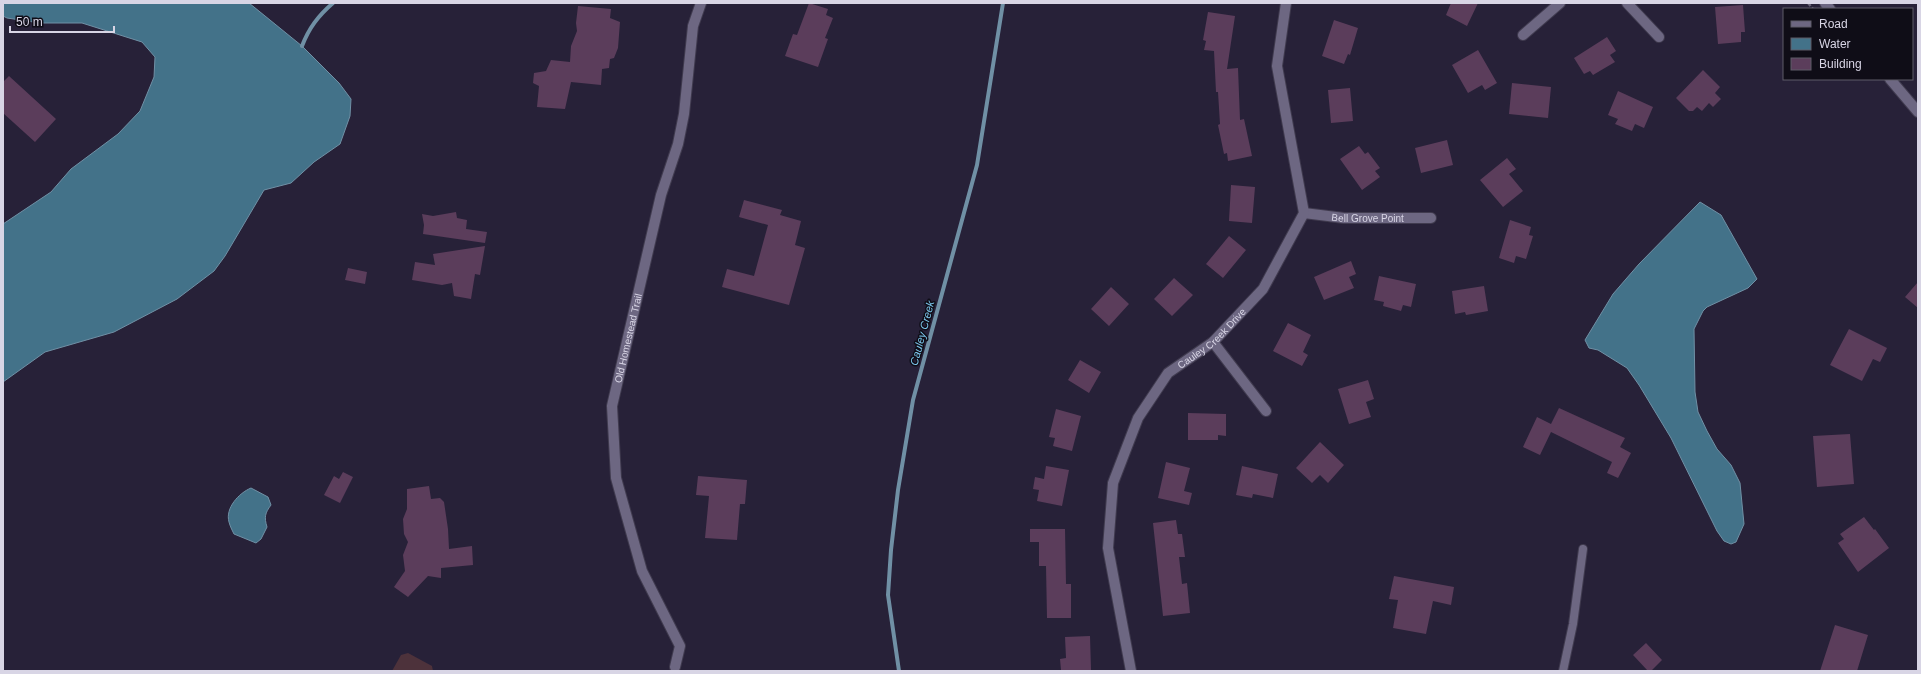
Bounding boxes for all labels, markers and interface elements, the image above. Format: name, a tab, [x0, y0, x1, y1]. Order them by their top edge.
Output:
scale bar	[10, 8, 114, 34]
legend	[1783, 8, 1913, 80]
text: 50 m	[16, 15, 43, 29]
text: Road	[1819, 17, 1848, 31]
text: Water	[1819, 37, 1851, 51]
text: Building	[1819, 57, 1862, 71]
street label: Bell Grove Point	[1331, 211, 1404, 224]
street label: Old Homestead Trail	[613, 293, 644, 384]
water label: Cauley Creek	[908, 299, 937, 367]
street label: Cauley Creek Drive	[1176, 306, 1248, 371]

